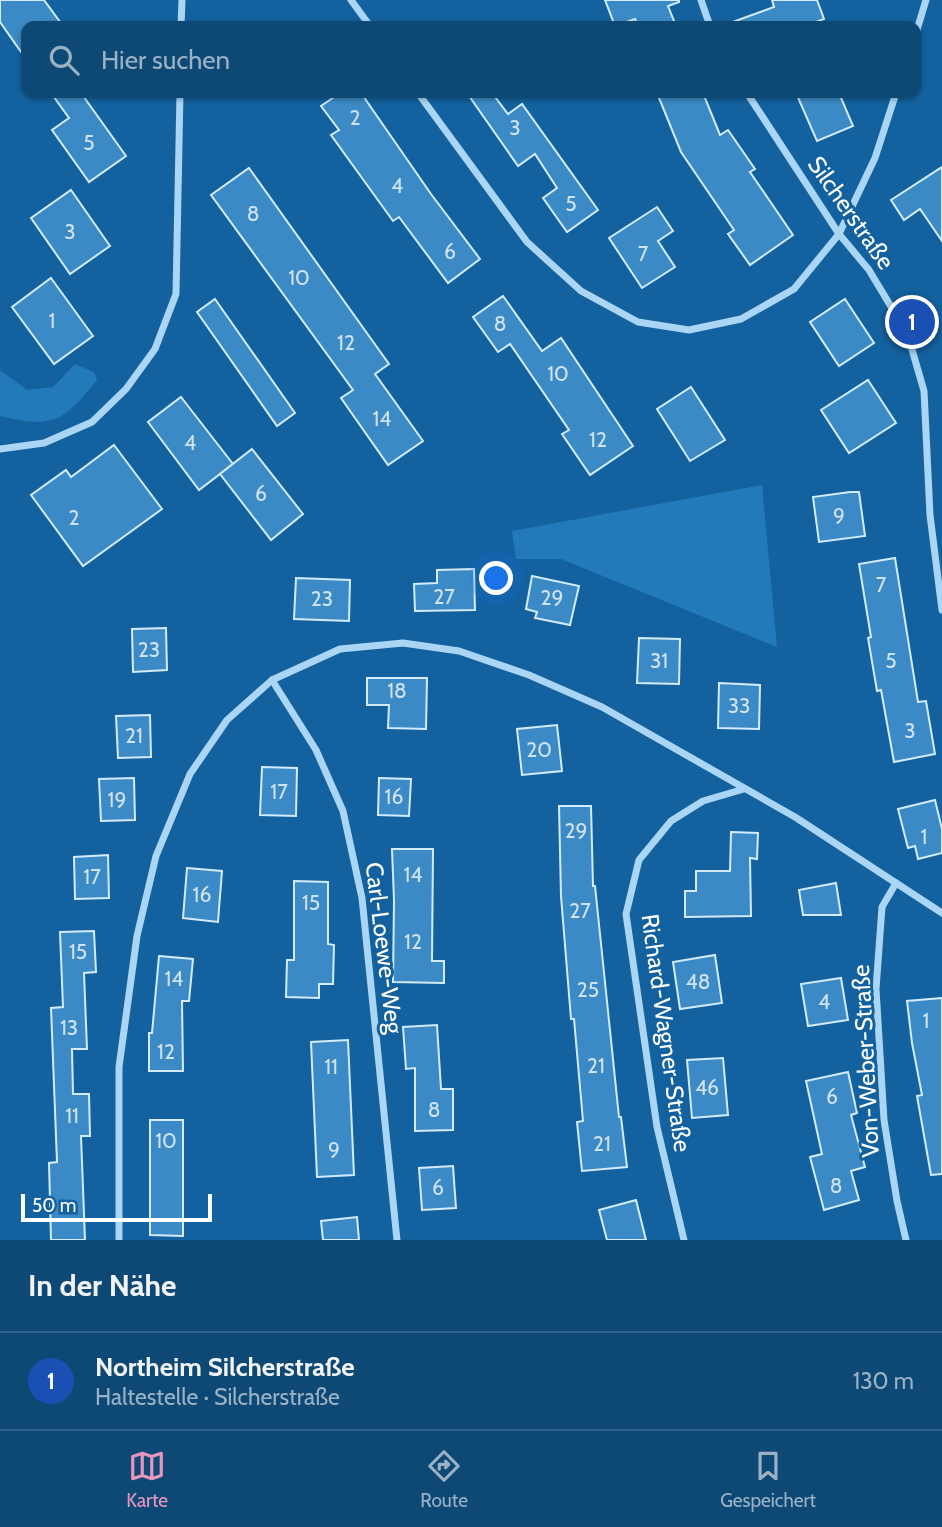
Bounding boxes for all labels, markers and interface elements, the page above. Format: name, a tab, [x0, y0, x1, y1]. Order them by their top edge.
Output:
search box	[21, 21, 921, 98]
icon: search	[45, 41, 83, 79]
text: Hier suchen	[101, 44, 230, 76]
house number: 2	[349, 105, 361, 130]
house number: 3	[509, 115, 521, 140]
house number: 5	[83, 130, 95, 155]
street label: Silcherstraße	[802, 151, 901, 275]
house number: 4	[391, 173, 403, 198]
house number: 5	[565, 191, 577, 216]
house number: 8	[247, 201, 259, 226]
house number: 3	[64, 219, 76, 244]
house number: 6	[444, 239, 456, 264]
house number: 7	[638, 241, 649, 266]
house number: 10	[288, 265, 310, 290]
pin: 1	[889, 296, 935, 348]
house number: 1	[49, 308, 55, 333]
house number: 8	[494, 311, 506, 336]
house number: 12	[337, 330, 355, 355]
house number: 10	[547, 361, 569, 386]
house number: 14	[373, 406, 391, 431]
house number: 12	[589, 427, 607, 452]
house number: 4	[184, 430, 196, 455]
house number: 6	[255, 481, 267, 506]
house number: 9	[833, 503, 845, 528]
house number: 2	[68, 505, 80, 530]
your location	[479, 561, 513, 595]
house number: 7	[876, 572, 887, 597]
house number: 27	[433, 584, 455, 609]
house number: 29	[541, 585, 563, 610]
house number: 23	[311, 586, 333, 611]
house number: 23	[138, 637, 160, 662]
house number: 31	[650, 648, 668, 673]
house number: 5	[885, 648, 897, 673]
house number: 18	[387, 678, 407, 703]
house number: 33	[728, 693, 750, 718]
house number: 3	[904, 718, 916, 743]
house number: 21	[125, 723, 143, 748]
house number: 20	[526, 737, 552, 762]
house number: 17	[270, 779, 288, 804]
house number: 16	[385, 784, 403, 809]
house number: 19	[108, 787, 126, 812]
house number: 29	[565, 818, 587, 843]
house number: 1	[921, 824, 927, 849]
street label: Carl-Loewe-Weg	[360, 861, 410, 1036]
house number: 14	[404, 862, 422, 887]
house number: 17	[83, 864, 101, 889]
house number: 16	[193, 882, 211, 907]
house number: 15	[302, 890, 320, 915]
house number: 27	[569, 898, 591, 923]
street label: Richard-Wagner-Straße	[635, 912, 698, 1154]
house number: 12	[404, 929, 422, 954]
house number: 15	[69, 939, 87, 964]
street label: Von-Weber-Straße	[846, 964, 885, 1158]
house number: 14	[165, 966, 183, 991]
house number: 48	[686, 969, 710, 994]
house number: 25	[577, 977, 599, 1002]
house number: 4	[818, 989, 830, 1014]
house number: 1	[923, 1008, 929, 1033]
house number: 13	[60, 1015, 78, 1040]
house number: 12	[157, 1039, 175, 1064]
house number: 21	[587, 1053, 605, 1078]
house number: 11	[324, 1054, 338, 1079]
house number: 46	[695, 1075, 719, 1100]
house number: 6	[826, 1084, 838, 1109]
house number: 8	[428, 1097, 440, 1122]
house number: 11	[65, 1103, 79, 1128]
house number: 10	[155, 1128, 177, 1153]
house number: 21	[593, 1131, 611, 1156]
house number: 9	[328, 1137, 340, 1162]
house number: 8	[830, 1173, 842, 1198]
house number: 6	[432, 1175, 444, 1200]
scale bar	[21, 1191, 212, 1223]
text: 50 m	[32, 1194, 76, 1217]
text: In der Nähe	[28, 1267, 177, 1304]
text: Northeim Silcherstraße	[95, 1351, 355, 1383]
text: 1	[47, 1367, 55, 1395]
text: 130 m	[853, 1367, 914, 1395]
text: Haltestelle · Silcherstraße	[95, 1383, 340, 1411]
tab: Karte	[126, 1447, 168, 1512]
tab: Route	[420, 1447, 468, 1512]
tab: Gespeichert	[720, 1447, 816, 1512]

